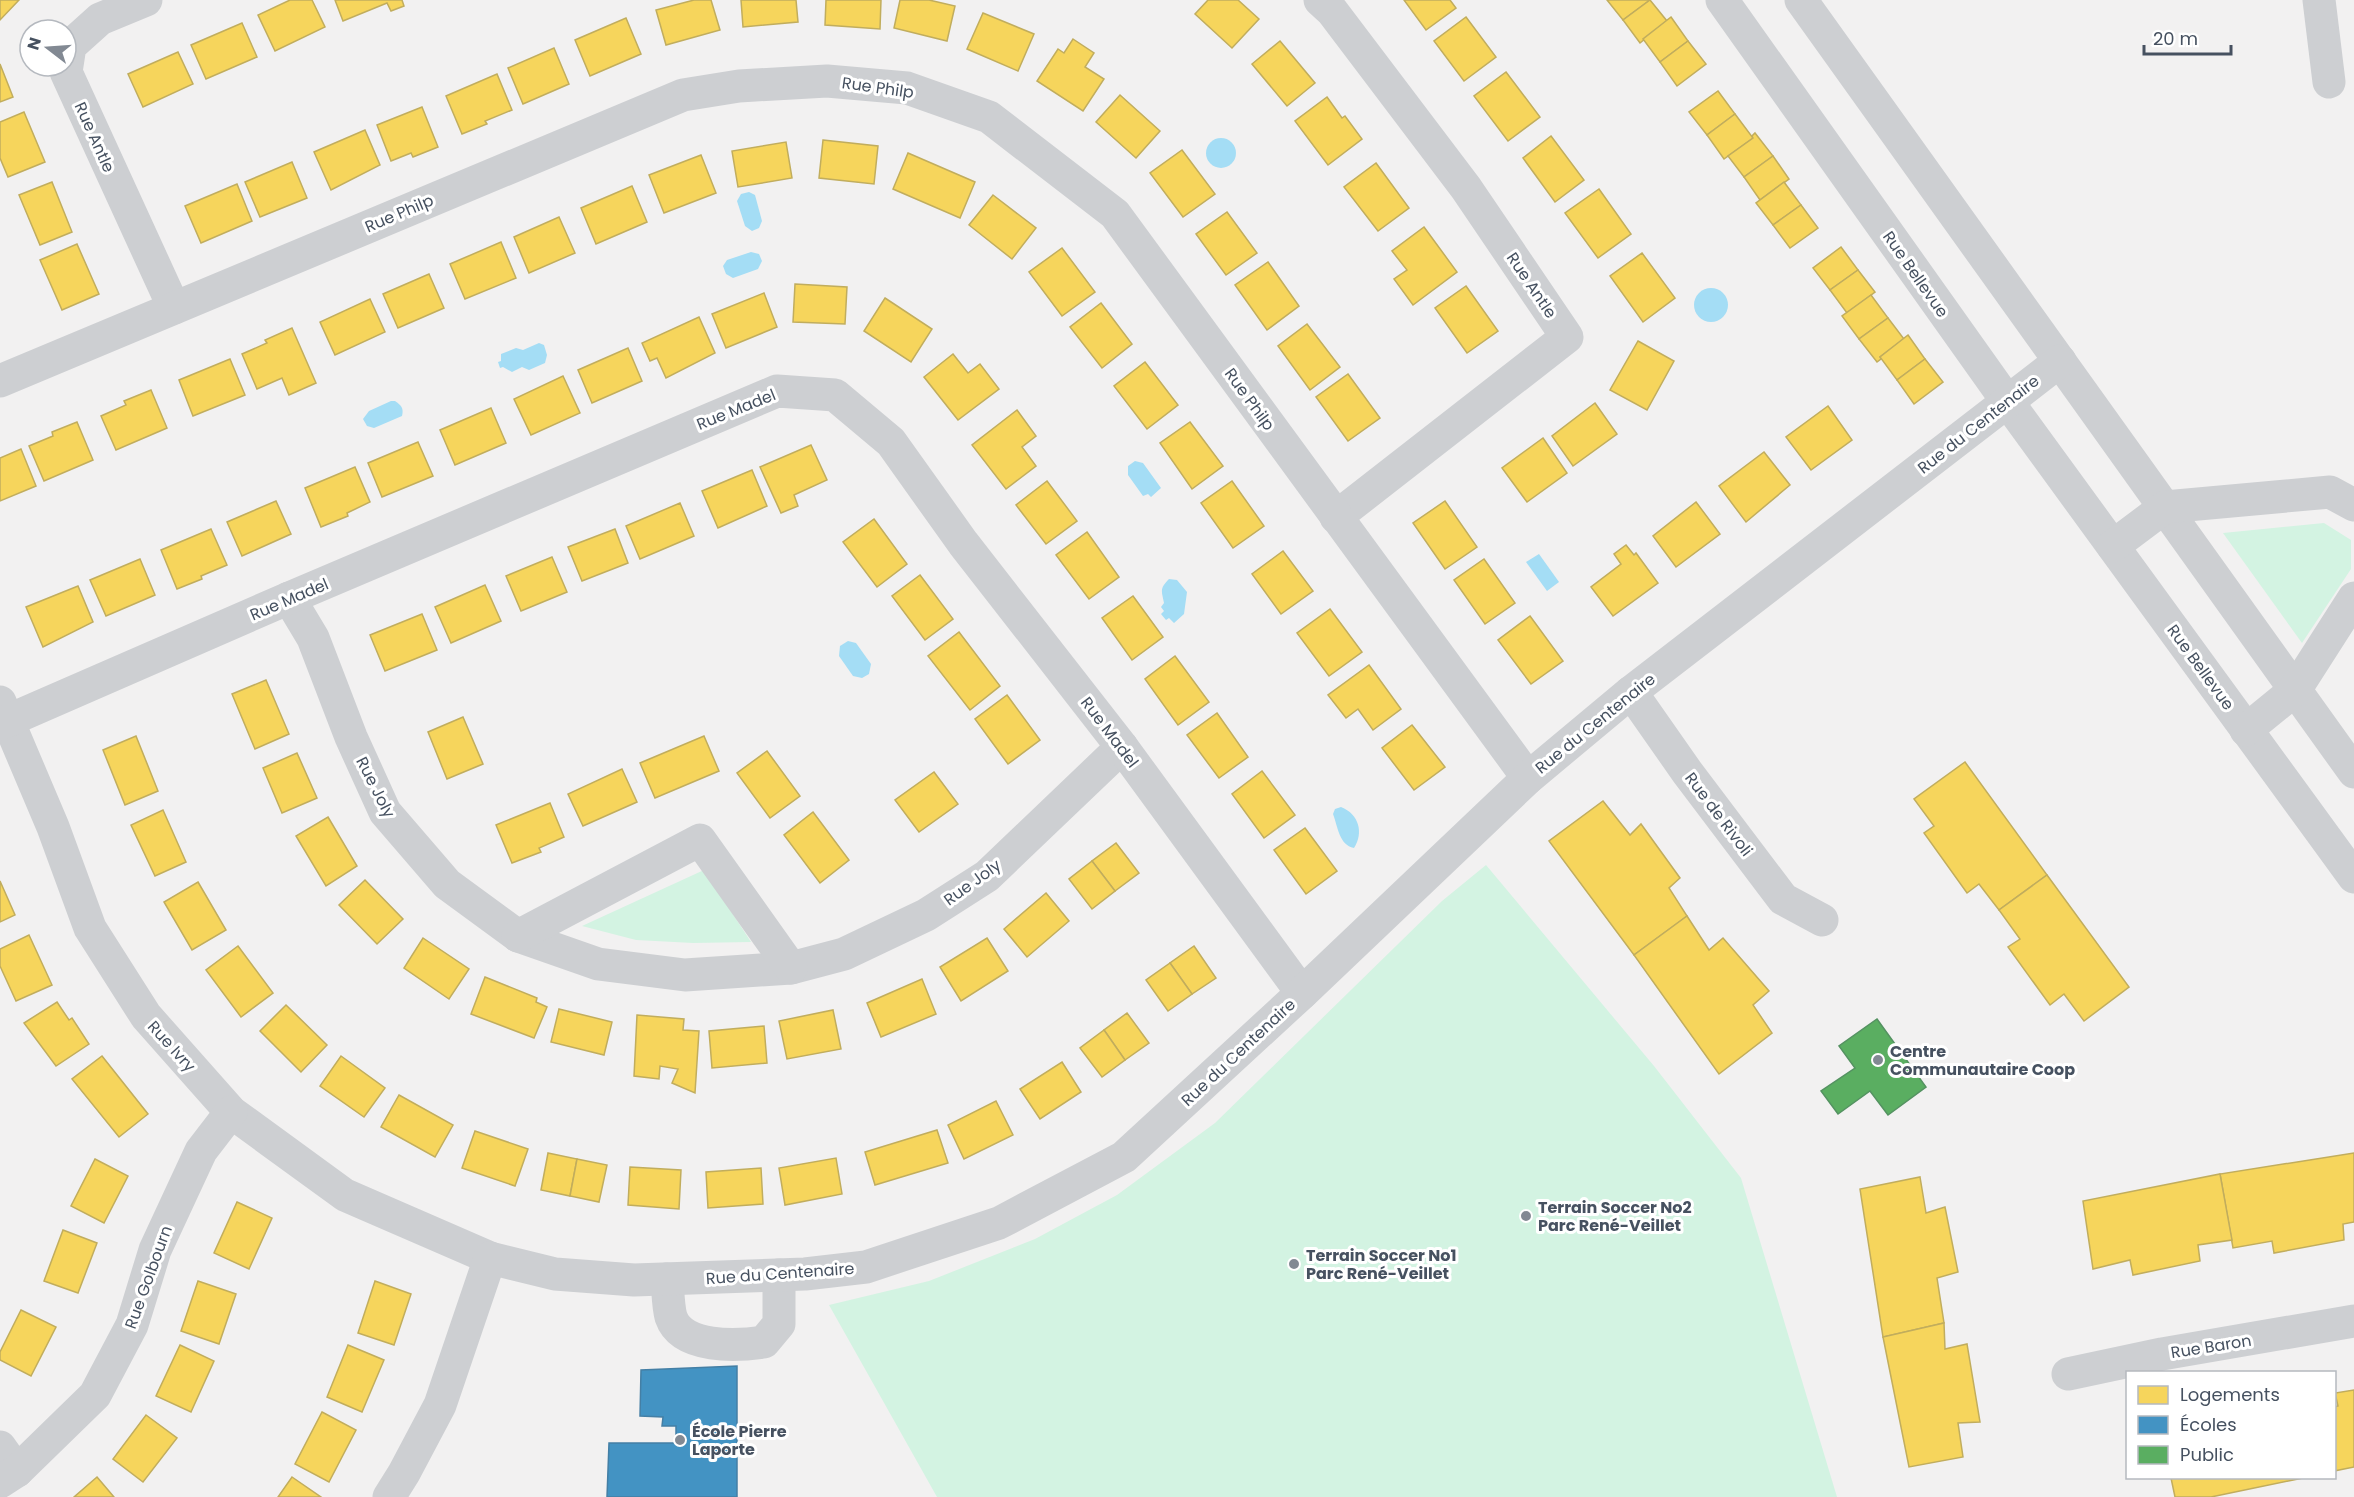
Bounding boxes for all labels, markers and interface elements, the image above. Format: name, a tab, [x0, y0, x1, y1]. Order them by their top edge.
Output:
north arrow	[18, 18, 78, 78]
scale bar	[2144, 18, 2231, 56]
text: 20 m	[2153, 26, 2198, 51]
text: N	[21, 35, 47, 53]
street label: Rue Philp	[841, 71, 916, 104]
street label: Rue Antle	[69, 98, 120, 176]
street label: Rue Philp	[361, 189, 437, 238]
street label: Rue Bellevue	[1877, 226, 1954, 322]
street label: Rue Antle	[1501, 248, 1562, 323]
street label: Rue Philp	[1219, 363, 1280, 435]
street label: Rue du Centenaire	[1913, 370, 2044, 479]
street label: Rue Madel	[693, 383, 779, 436]
street label: Rue Madel	[246, 573, 332, 626]
street label: Rue Bellevue	[2162, 620, 2240, 715]
street label: Rue du Centenaire	[1530, 668, 1660, 779]
street label: Rue Madel	[1075, 692, 1144, 773]
street label: Rue Joly	[350, 753, 401, 822]
street label: Rue de Rivoli	[1679, 767, 1758, 861]
street label: Rue Joly	[939, 854, 1006, 911]
street label: Rue du Centenaire	[1176, 993, 1301, 1111]
street label: Rue Ivry	[142, 1016, 201, 1077]
place label: Centre Communautaire Coop	[1890, 1040, 2075, 1081]
marker: Centre Communautaire Coop	[1871, 1053, 1885, 1067]
place label: Terrain Soccer No2 Parc René-Veillet	[1538, 1196, 1692, 1237]
marker: Terrain Soccer No2 Parc René-Veillet	[1519, 1209, 1533, 1223]
street label: Rue Golbourn	[119, 1222, 178, 1332]
place label: Terrain Soccer No1 Parc René-Veillet	[1306, 1244, 1457, 1285]
street label: Rue du Centenaire	[705, 1257, 855, 1290]
marker: Terrain Soccer No1 Parc René-Veillet	[1287, 1257, 1301, 1271]
street label: Rue Baron	[2169, 1329, 2253, 1364]
legend	[2126, 1371, 2336, 1479]
text: Logements	[2180, 1382, 2280, 1407]
text: Écoles	[2180, 1412, 2237, 1437]
place label: École Pierre Laporte	[692, 1420, 787, 1461]
marker: École Pierre Laporte	[673, 1433, 687, 1447]
text: Public	[2180, 1442, 2234, 1467]

